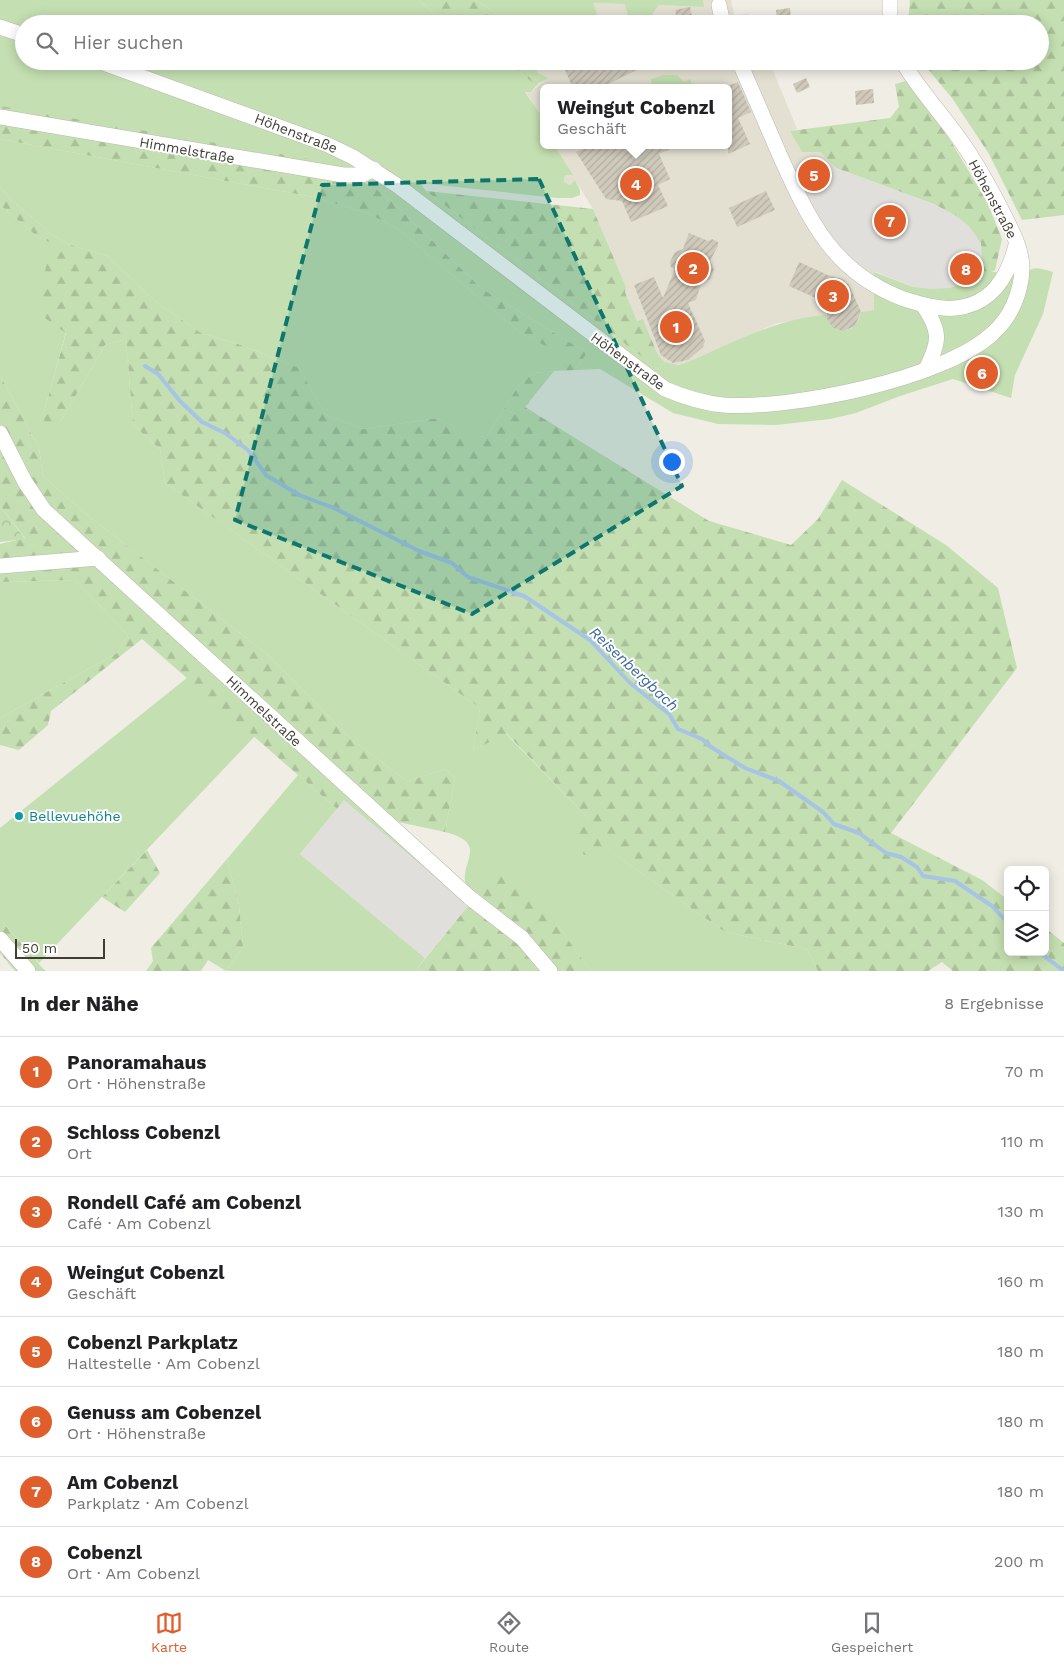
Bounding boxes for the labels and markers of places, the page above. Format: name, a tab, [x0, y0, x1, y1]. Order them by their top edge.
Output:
pin: 5	[798, 156, 830, 194]
pin: 4	[620, 165, 652, 203]
pin: 7	[874, 202, 906, 240]
pin: 2	[677, 249, 709, 287]
pin: 8	[950, 250, 982, 288]
pin: 3	[817, 277, 849, 315]
pin: 1	[660, 308, 692, 346]
pin: 6	[966, 354, 998, 392]
place label: Bellevuehöhe	[29, 808, 120, 824]
marker: Bellevuehöhe	[13, 810, 25, 822]

